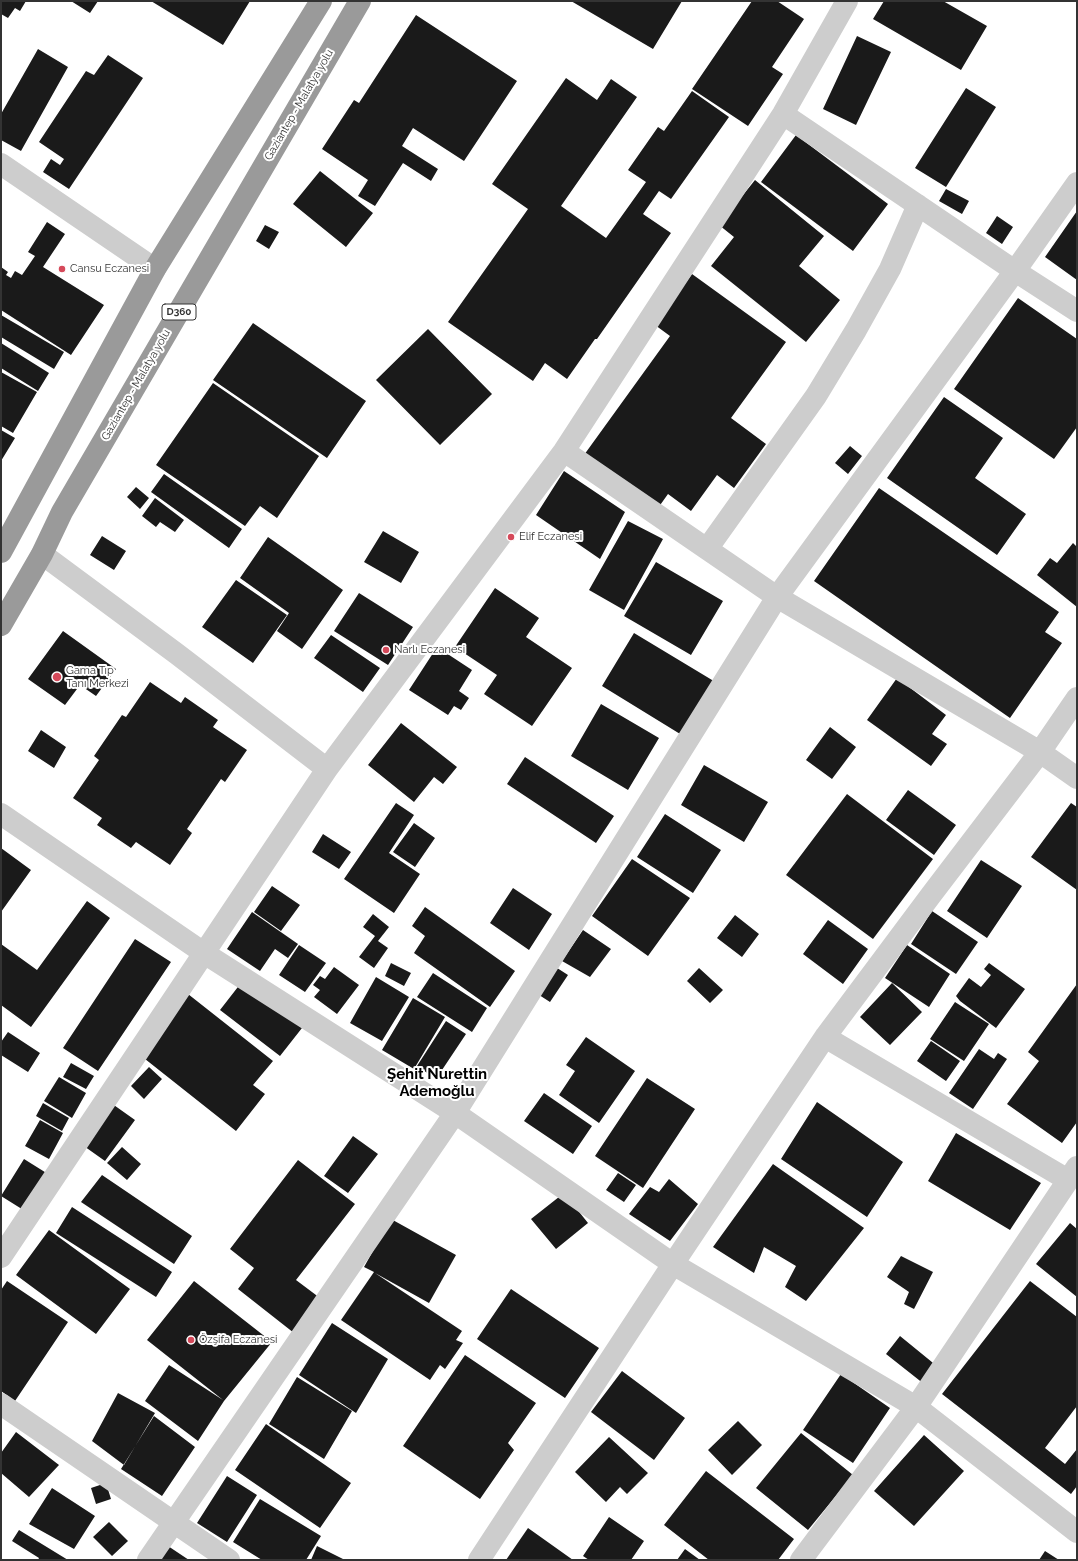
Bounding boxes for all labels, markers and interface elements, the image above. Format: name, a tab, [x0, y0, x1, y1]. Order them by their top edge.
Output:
street label: Gaziantep - Malatya yolu	[262, 47, 336, 163]
place label: Cansu Eczanesi	[70, 262, 149, 276]
marker: Cansu Eczanesi	[57, 264, 67, 274]
road number: D360	[162, 304, 196, 320]
street label: Gaziantep - Malatya yolu	[99, 327, 173, 443]
place label: Elif Eczanesi	[519, 530, 582, 544]
marker: Elif Eczanesi	[506, 532, 516, 542]
place label: Narlı Eczanesi	[394, 643, 465, 657]
marker: Narlı Eczanesi	[381, 645, 391, 655]
place label: Gama Tıp Tanı Merkezi	[66, 664, 129, 690]
marker: Gama Tıp Tanı Merkezi	[51, 671, 63, 683]
district label: Şehit Nurettin Ademoğlu	[387, 1065, 487, 1100]
place label: Özşifa Eczanesi	[199, 1333, 277, 1347]
marker: Özşifa Eczanesi	[186, 1335, 196, 1345]

